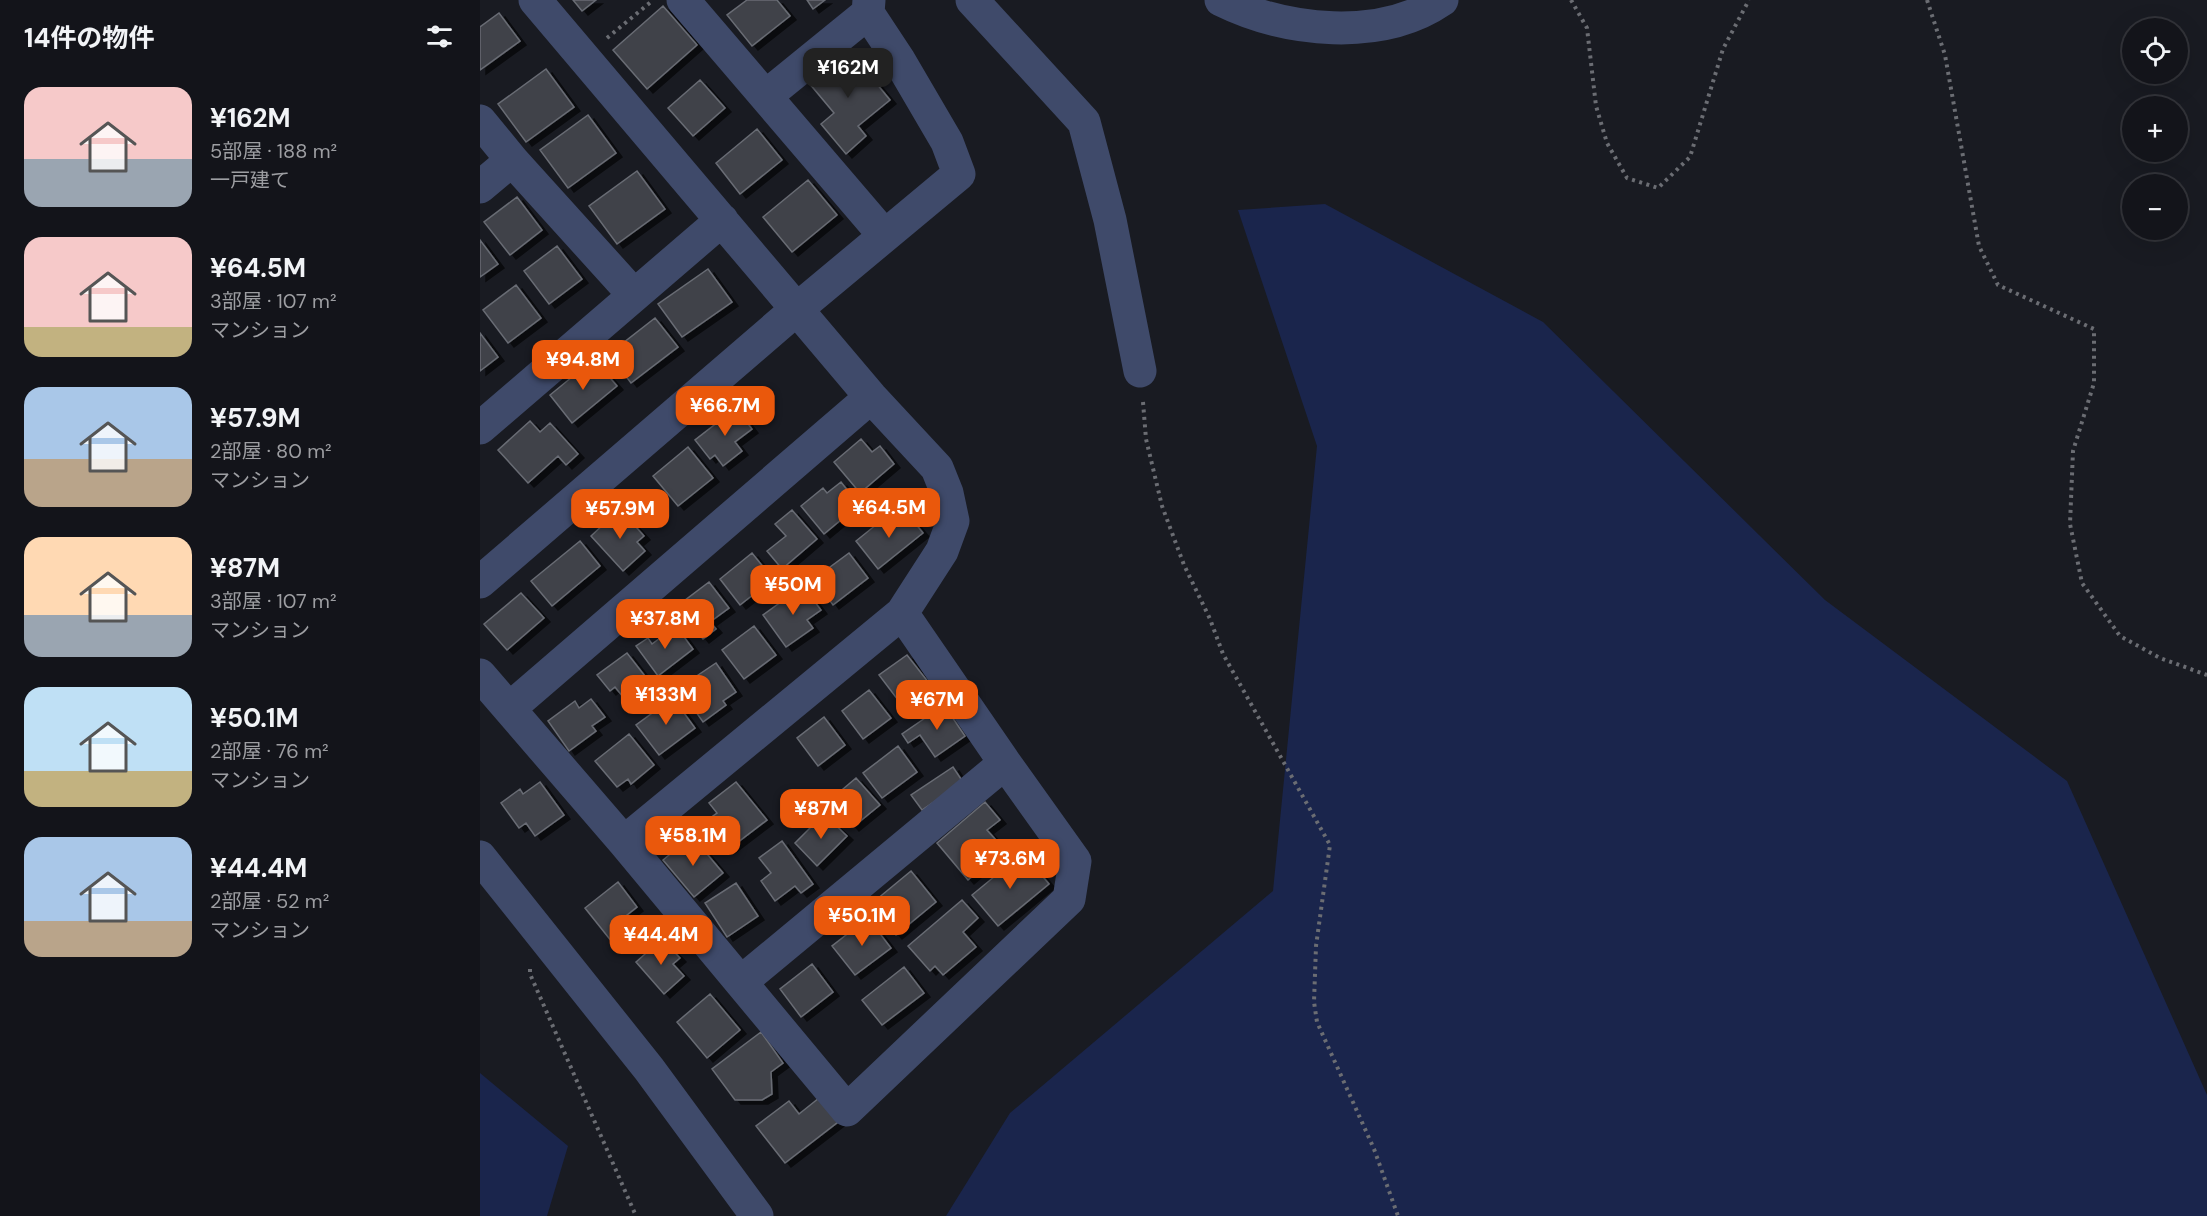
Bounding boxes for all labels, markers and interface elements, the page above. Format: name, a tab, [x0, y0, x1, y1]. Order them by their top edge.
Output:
map controls	[2122, 18, 2188, 240]
button: locate	[2122, 18, 2188, 84]
icon: filters	[423, 20, 456, 53]
text: 14件の物件	[24, 21, 154, 55]
pin: ¥162M	[806, 48, 890, 99]
text: ¥162M	[817, 54, 879, 80]
button: +	[2122, 96, 2188, 162]
text: ¥162M	[210, 101, 291, 135]
icon: home	[72, 111, 144, 183]
text: 5部屋 · 188 m²	[210, 138, 337, 164]
text: 一戸建て	[210, 167, 290, 193]
button: −	[2122, 174, 2188, 240]
text: ¥64.5M	[210, 251, 306, 285]
icon: home	[72, 261, 144, 333]
text: 3部屋 · 107 m²	[210, 288, 336, 314]
text: マンション	[210, 317, 310, 343]
pin: ¥94.8M	[534, 340, 632, 391]
text: ¥94.8M	[546, 346, 620, 372]
pin: ¥66.7M	[676, 386, 774, 437]
text: ¥66.7M	[690, 392, 760, 418]
text: ¥57.9M	[210, 401, 301, 435]
icon: home	[72, 411, 144, 483]
text: 2部屋 · 80 m²	[210, 438, 332, 464]
text: マンション	[210, 467, 310, 493]
pin: ¥64.5M	[840, 488, 938, 539]
pin: ¥57.9M	[571, 489, 669, 540]
text: ¥64.5M	[852, 494, 926, 520]
text: ¥57.9M	[585, 495, 655, 521]
text: ¥87M	[210, 551, 280, 585]
icon: home	[72, 561, 144, 633]
pin: ¥50M	[757, 565, 829, 616]
text: ¥50M	[764, 571, 822, 597]
text: 3部屋 · 107 m²	[210, 588, 336, 614]
pin: ¥37.8M	[616, 599, 714, 650]
text: ¥37.8M	[630, 605, 700, 631]
text: マンション	[210, 617, 310, 643]
pin: ¥133M	[624, 675, 708, 726]
pin: ¥67M	[901, 680, 973, 731]
text: ¥133M	[635, 681, 697, 707]
text: ¥67M	[910, 686, 964, 712]
text: ¥50.1M	[210, 701, 299, 735]
icon: home	[72, 711, 144, 783]
text: 2部屋 · 76 m²	[210, 738, 329, 764]
text: マンション	[210, 767, 310, 793]
pin: ¥87M	[785, 789, 857, 840]
text: ¥87M	[794, 795, 848, 821]
pin: ¥58.1M	[644, 816, 742, 867]
text: ¥58.1M	[659, 822, 727, 848]
pin: ¥73.6M	[961, 839, 1059, 890]
text: ¥73.6M	[975, 845, 1045, 871]
text: ¥44.4M	[210, 851, 307, 885]
icon: home	[72, 861, 144, 933]
text: 2部屋 · 52 m²	[210, 888, 329, 914]
pin: ¥50.1M	[813, 896, 911, 947]
text: ¥50.1M	[828, 902, 896, 928]
pin: ¥44.4M	[612, 915, 710, 966]
text: マンション	[210, 917, 310, 943]
text: ¥44.4M	[624, 921, 698, 947]

